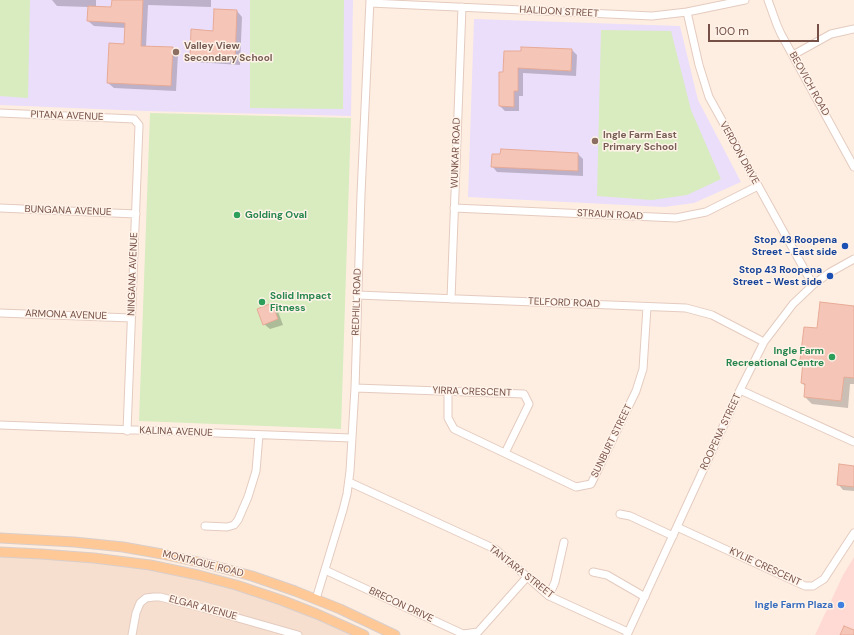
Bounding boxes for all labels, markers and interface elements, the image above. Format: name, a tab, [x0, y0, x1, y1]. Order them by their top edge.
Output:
street label: HALIDON STREET	[519, 4, 599, 20]
scale bar	[710, 16, 821, 42]
text: 100 m	[715, 23, 749, 39]
place label: Valley View Secondary School	[184, 40, 272, 64]
marker: Valley View Secondary School	[171, 47, 181, 57]
street label: BEOVICH ROAD	[786, 50, 832, 118]
street label: PITANA AVENUE	[30, 109, 104, 123]
street label: WUNKAR ROAD	[449, 117, 463, 189]
street label: VERDON DRIVE	[717, 119, 761, 187]
place label: Ingle Farm East Primary School	[603, 129, 677, 152]
marker: Ingle Farm East Primary School	[590, 136, 600, 146]
street label: BUNGANA AVENUE	[24, 203, 112, 219]
street label: STRAUN ROAD	[577, 207, 643, 223]
place label: Golding Oval	[245, 209, 307, 221]
marker: Golding Oval	[232, 210, 242, 220]
street label: NINGANA AVENUE	[126, 232, 140, 316]
place label: Stop 43 Roopena Street - East side	[752, 234, 837, 258]
marker: Stop 43 Roopena Street - East side	[840, 241, 850, 251]
place label: Stop 43 Roopena Street - West side	[733, 264, 822, 288]
street label: REDHILL ROAD	[350, 268, 364, 336]
marker: Stop 43 Roopena Street - West side	[825, 271, 835, 281]
place label: Solid Impact Fitness	[270, 290, 331, 314]
street label: TELFORD ROAD	[528, 296, 600, 310]
marker: Solid Impact Fitness	[257, 297, 267, 307]
street label: ARMONA AVENUE	[25, 308, 107, 322]
place label: Ingle Farm Recreational Centre	[726, 345, 824, 368]
marker: Ingle Farm Recreational Centre	[827, 352, 837, 362]
street label: YIRRA CRESCENT	[432, 385, 512, 399]
street label: ROOPENA STREET	[698, 392, 744, 472]
street label: SUNBURT STREET	[589, 402, 635, 480]
street label: KALINA AVENUE	[139, 425, 213, 439]
street label: TANTARA STREET	[486, 543, 556, 601]
street label: KYLIE CRESCENT	[727, 545, 803, 589]
street label: MONTAGUE ROAD	[161, 548, 245, 580]
street label: BRECON DRIVE	[367, 585, 435, 625]
street label: ELGAR AVENUE	[168, 593, 238, 623]
place label: Ingle Farm Plaza	[755, 599, 833, 611]
marker: Ingle Farm Plaza	[836, 600, 846, 610]

